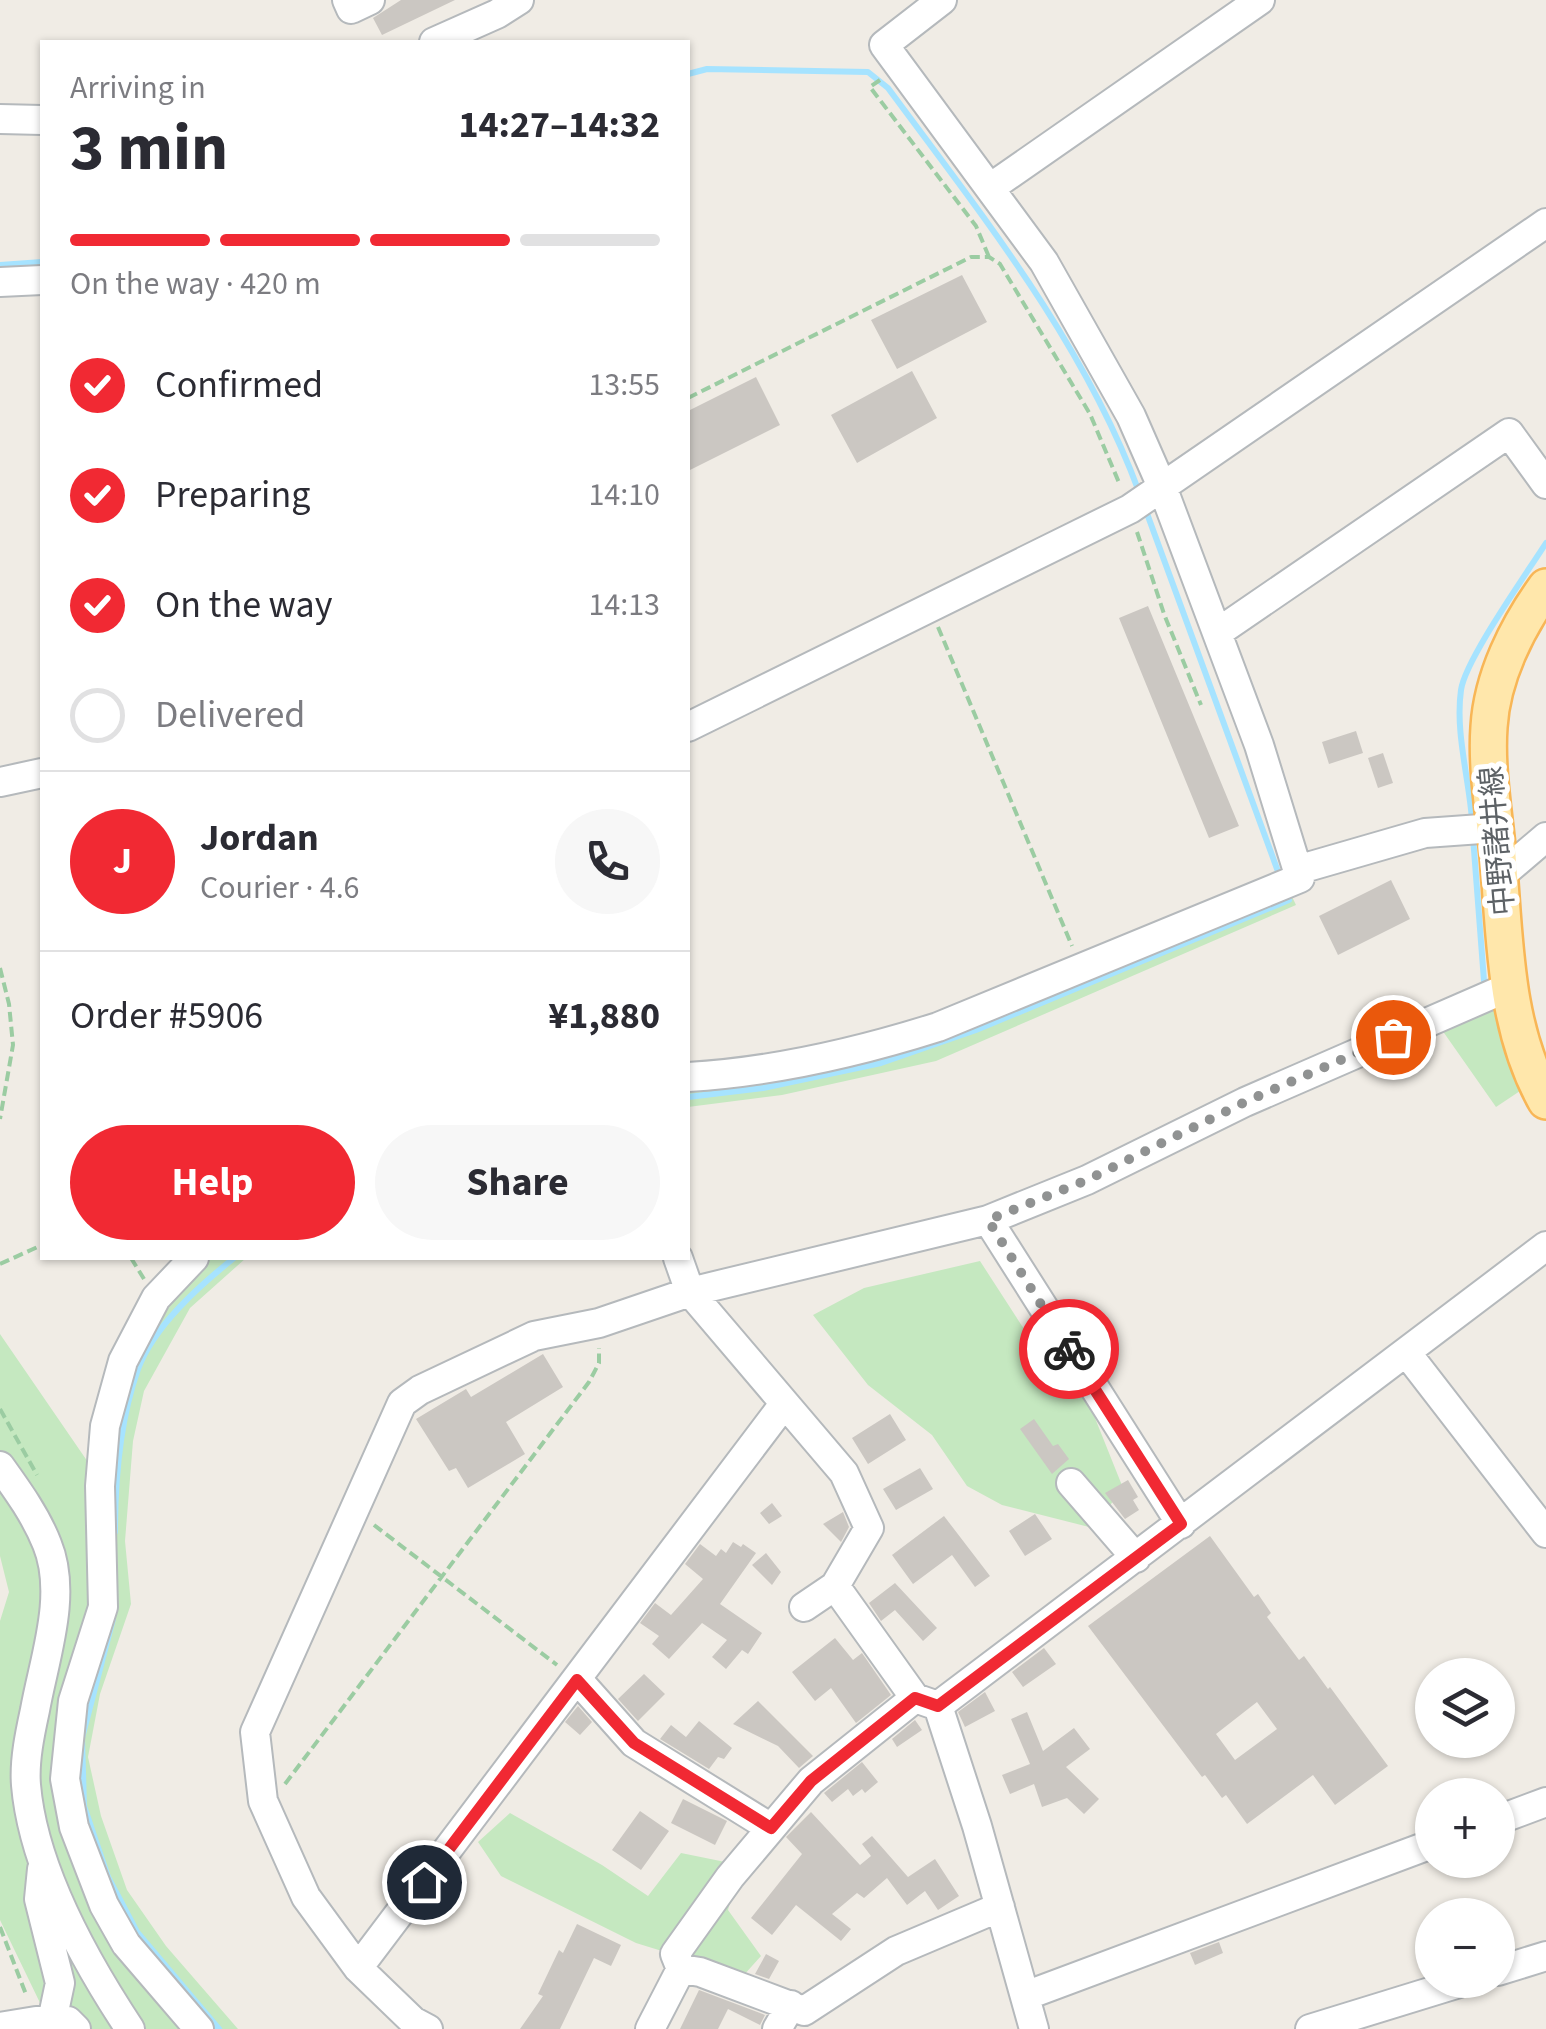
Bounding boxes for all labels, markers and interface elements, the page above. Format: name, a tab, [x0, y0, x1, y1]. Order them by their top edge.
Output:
text: Arriving in	[70, 65, 206, 111]
text: 14:27–14:32	[458, 98, 660, 152]
text: 3 min	[70, 102, 228, 195]
text: On the way · 420 m	[70, 261, 321, 307]
icon: check	[70, 358, 125, 413]
text: Confirmed	[155, 358, 323, 412]
text: 13:55	[588, 362, 660, 408]
icon: check	[70, 468, 125, 523]
text: Preparing	[155, 468, 310, 522]
text: 14:10	[588, 472, 660, 518]
icon: check	[70, 578, 125, 633]
text: On the way	[155, 578, 332, 632]
text: 14:13	[588, 582, 660, 628]
text: Delivered	[155, 688, 305, 742]
street label: 中野諸井線	[1470, 764, 1525, 918]
button: phone	[555, 809, 660, 914]
text: Jordan	[200, 811, 319, 865]
text: J	[113, 834, 132, 888]
text: Courier · 4.6	[200, 865, 360, 911]
text: Order #5906	[70, 989, 263, 1043]
text: ¥1,880	[548, 989, 660, 1043]
pin	[1351, 995, 1436, 1080]
icon: bag	[1366, 1010, 1421, 1065]
button: Help	[70, 1125, 355, 1240]
button: Share	[375, 1125, 660, 1240]
courier	[1019, 1299, 1119, 1399]
icon: bike	[1042, 1322, 1097, 1377]
map controls	[1415, 1658, 1515, 1998]
button: layers	[1415, 1658, 1515, 1758]
button: +	[1415, 1778, 1515, 1878]
pin	[382, 1840, 467, 1925]
icon: home	[397, 1855, 452, 1910]
button: −	[1415, 1898, 1515, 1998]

